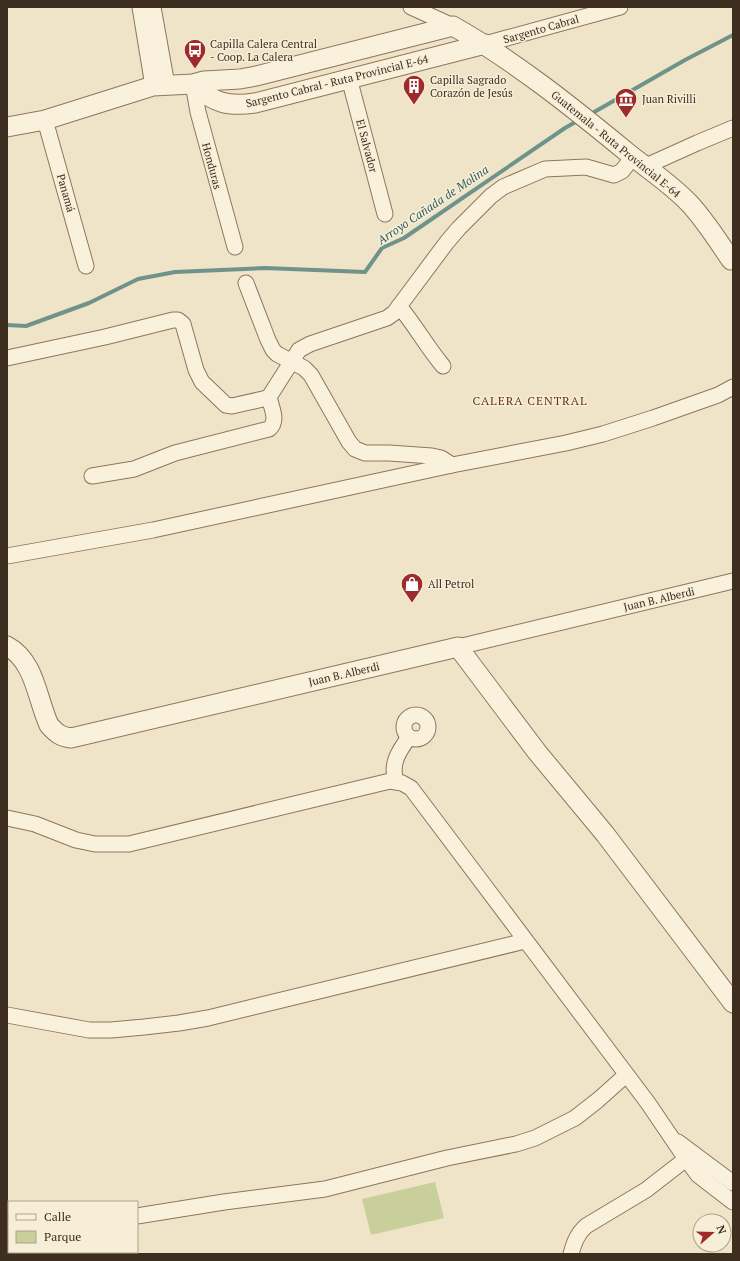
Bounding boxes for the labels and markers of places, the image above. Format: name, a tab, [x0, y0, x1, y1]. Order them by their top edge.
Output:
bus stop icon: Capilla Calera Central - Coop. La Calera	[182, 37, 208, 70]
place label: Capilla Calera Central - Coop. La Calera	[210, 37, 317, 64]
building icon: Capilla Sagrado Corazón de Jesús	[401, 73, 427, 106]
place label: Capilla Sagrado Corazón de Jesús	[430, 73, 513, 100]
museum icon: Juan Rivilli	[613, 86, 639, 119]
place label: Juan Rivilli	[642, 92, 696, 106]
shop icon: All Petrol	[399, 571, 425, 604]
place label: All Petrol	[428, 577, 474, 591]

